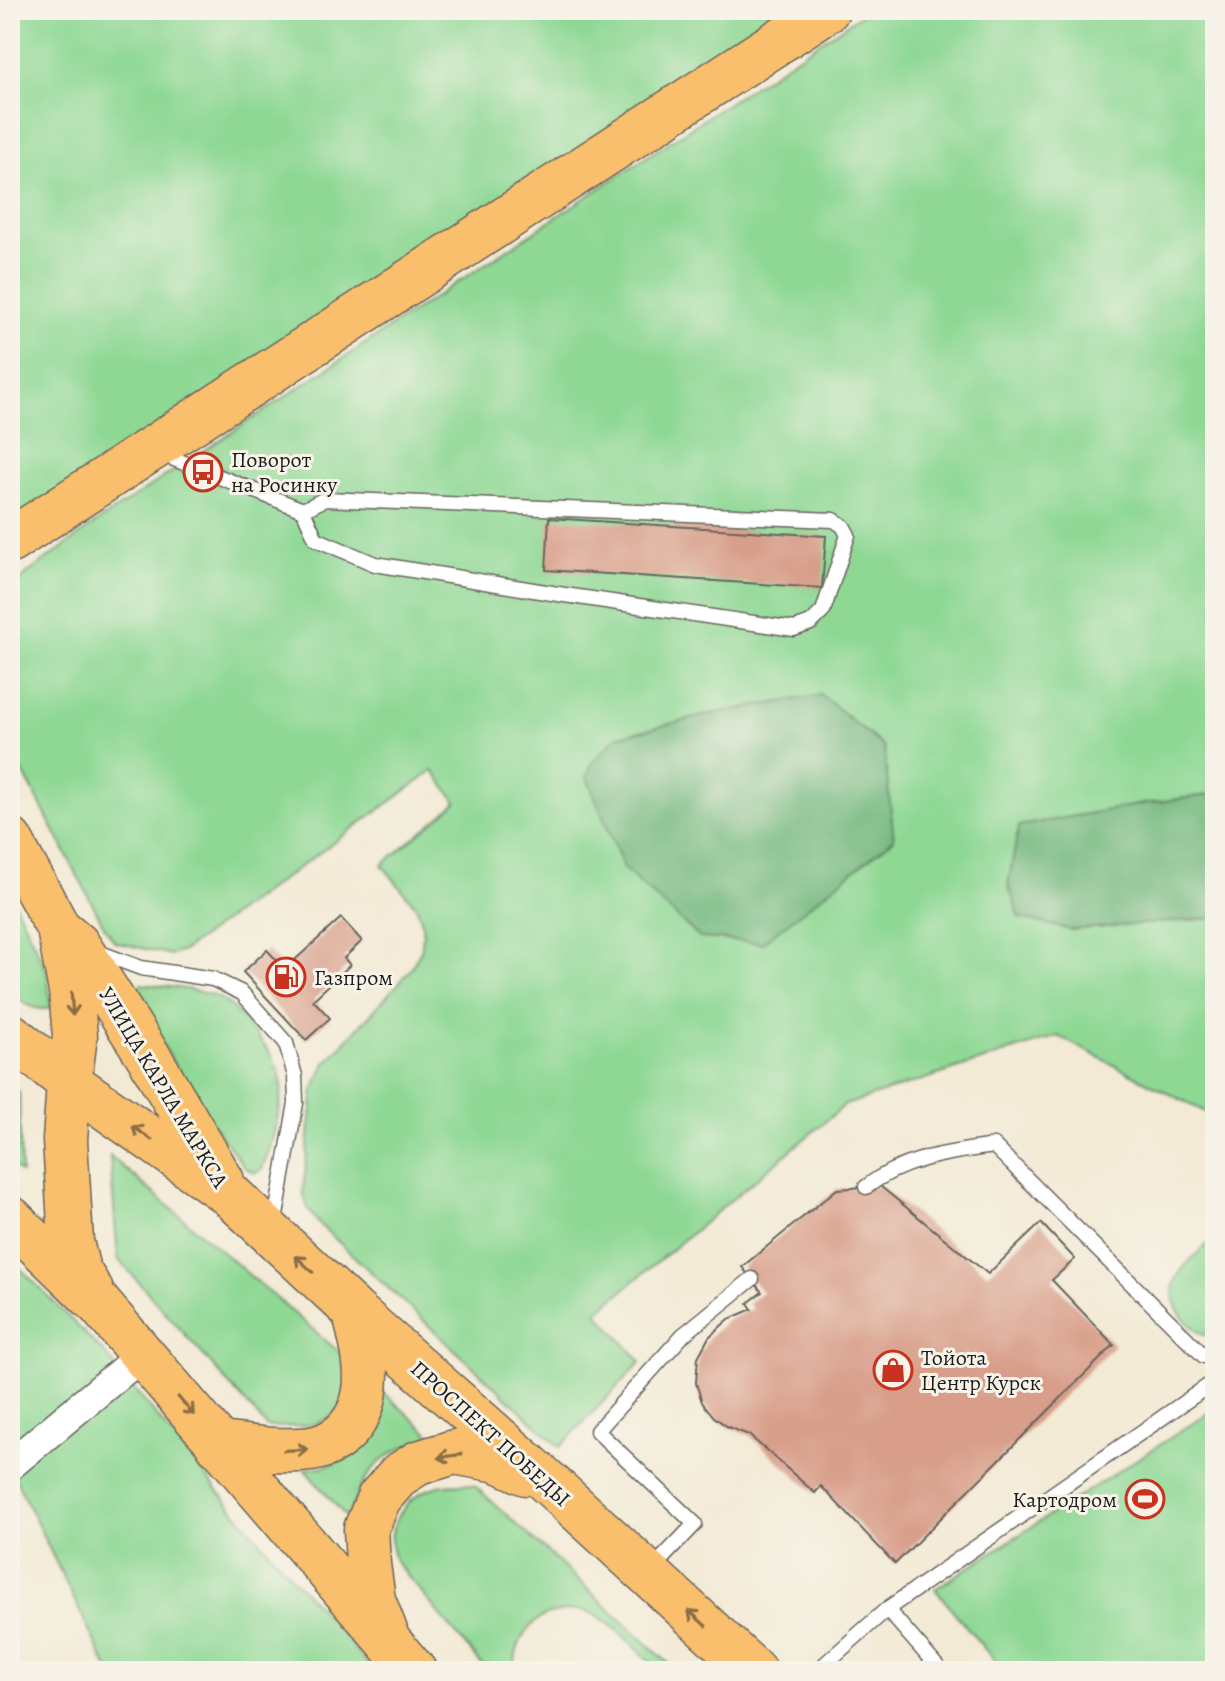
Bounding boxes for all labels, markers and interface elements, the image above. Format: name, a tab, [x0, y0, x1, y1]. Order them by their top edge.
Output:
place label: Поворот на Росинку	[231, 445, 338, 500]
bus stop icon: Поворот на Росинку	[182, 451, 224, 493]
fuel station icon: Газпром	[265, 956, 307, 998]
place label: Газпром	[314, 963, 393, 993]
street label: УЛИЦА КАРЛА МАРКСА	[91, 981, 236, 1195]
one-way arrow	[65, 990, 80, 1017]
one-way arrow	[132, 1125, 154, 1141]
one-way arrow	[294, 1255, 314, 1273]
place label: Тойота Центр Курск	[921, 1343, 1041, 1398]
shop icon: Тойота Центр Курск	[872, 1349, 914, 1391]
street label: ПРОСПЕКТ ПОБЕДЫ	[404, 1354, 577, 1514]
one-way arrow	[177, 1395, 195, 1416]
one-way arrow	[282, 1442, 309, 1457]
one-way arrow	[437, 1449, 463, 1464]
sports icon: Картодром	[1124, 1478, 1166, 1520]
place label: Картодром	[1012, 1485, 1117, 1515]
one-way arrow	[687, 1609, 707, 1628]

